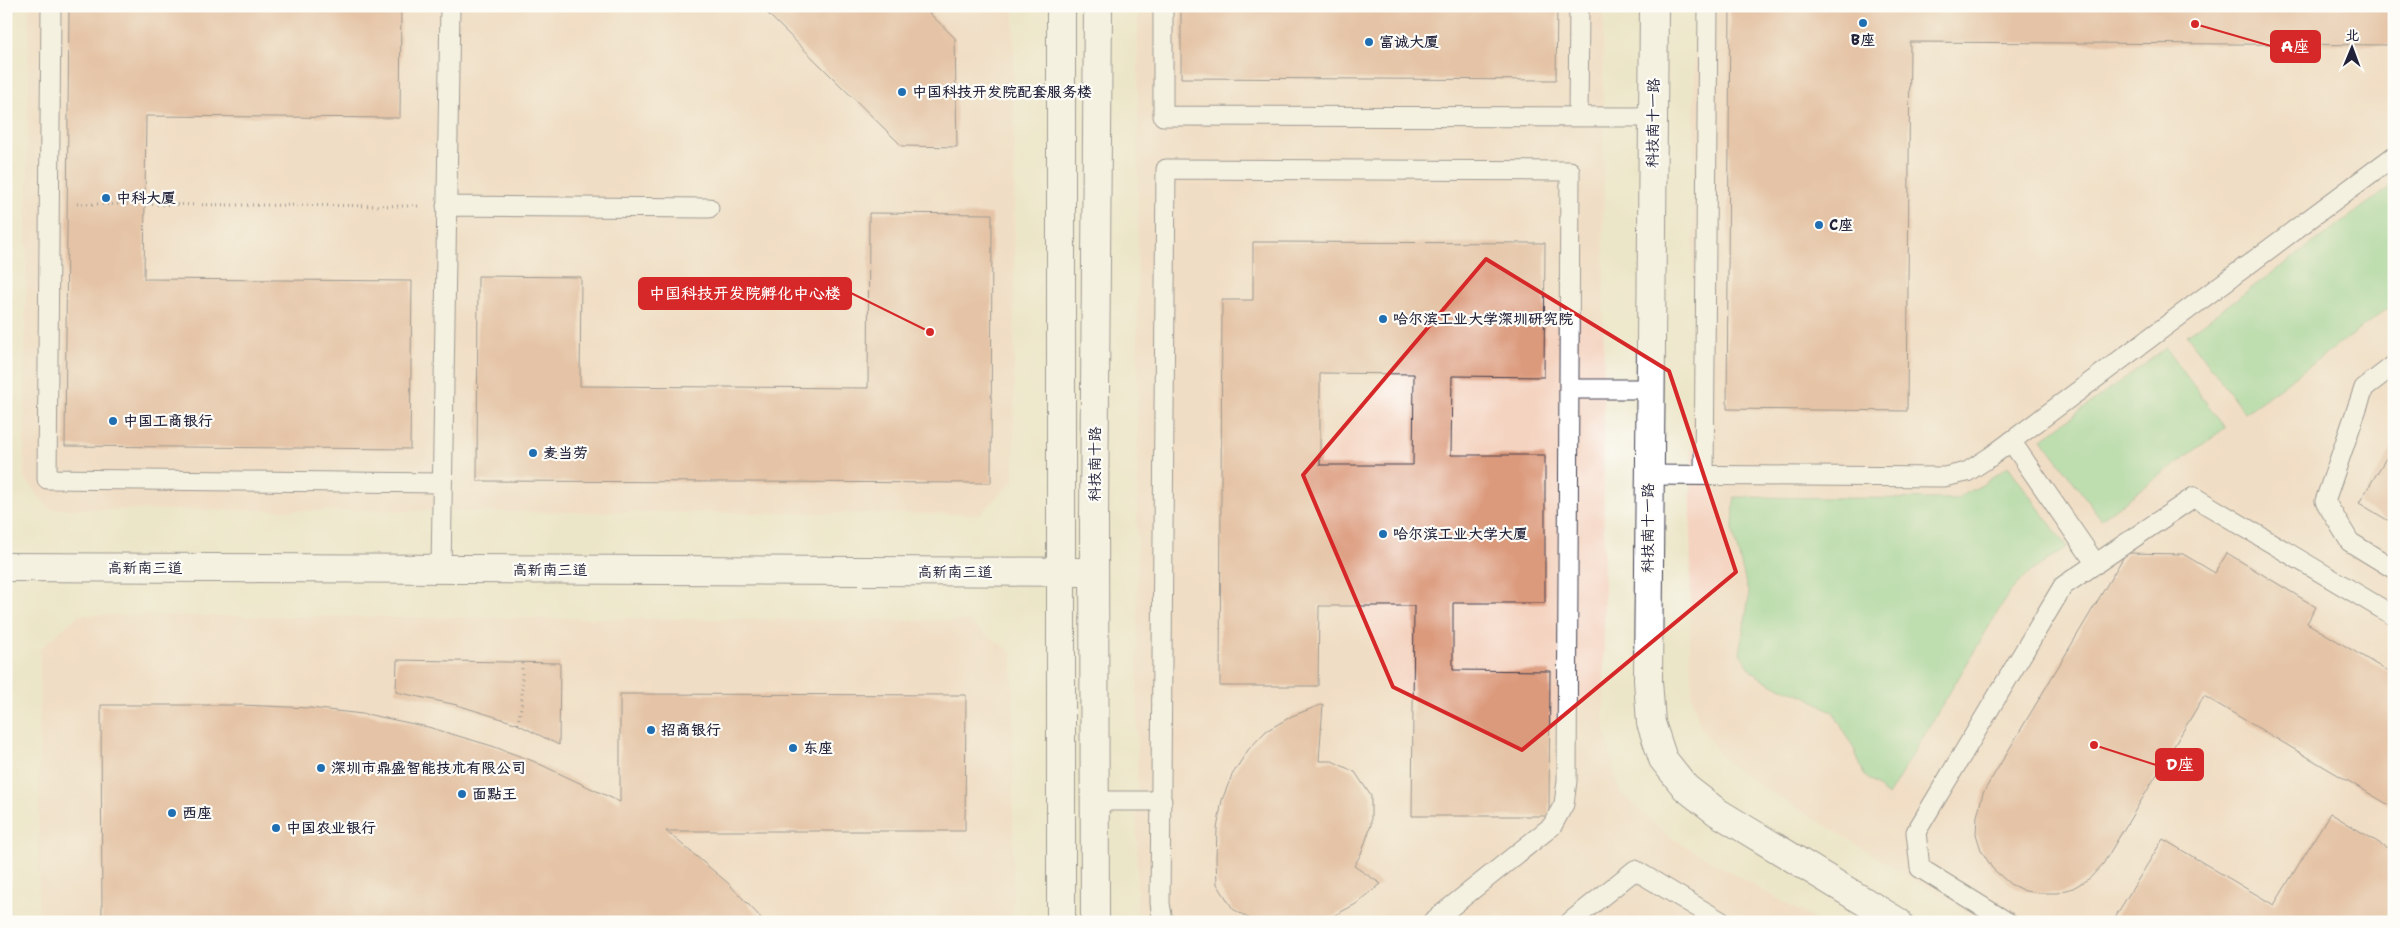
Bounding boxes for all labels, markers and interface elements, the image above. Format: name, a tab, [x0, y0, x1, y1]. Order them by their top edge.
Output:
marker: B座	[1857, 17, 1869, 29]
north arrow	[2328, 22, 2378, 72]
text: 北	[2345, 26, 2359, 44]
place label: B座	[1851, 30, 1875, 50]
callout: A座	[2271, 31, 2320, 62]
place label: 富诚大厦	[1379, 32, 1439, 52]
marker: 富诚大厦	[1363, 36, 1375, 48]
text: A座	[2281, 36, 2309, 57]
street label: 科技南十一路	[1642, 78, 1664, 168]
place label: 中国科技开发院配套服务楼	[912, 82, 1092, 102]
marker: 中国科技开发院配套服务楼	[896, 86, 908, 98]
place label: 中科大厦	[116, 188, 176, 208]
marker: 中科大厦	[100, 192, 112, 204]
place label: C座	[1829, 215, 1853, 235]
marker: C座	[1813, 219, 1825, 231]
callout: 中国科技开发院孵化中心楼	[639, 278, 851, 309]
text: 中国科技开发院孵化中心楼	[649, 283, 841, 304]
place label: 哈尔滨工业大学深圳研究院	[1393, 309, 1573, 329]
marker: 哈尔滨工业大学深圳研究院	[1377, 313, 1389, 325]
place label: 中国工商银行	[123, 411, 213, 431]
marker: 中国工商银行	[107, 415, 119, 427]
street label: 科技南十路	[1085, 426, 1105, 502]
place label: 麦当劳	[543, 443, 588, 463]
marker: 麦当劳	[527, 447, 539, 459]
street label: 科技南十一路	[1638, 483, 1658, 573]
place label: 哈尔滨工业大学大厦	[1393, 524, 1528, 544]
marker: 哈尔滨工业大学大厦	[1377, 528, 1389, 540]
street label: 高新南三道	[107, 558, 183, 578]
street label: 高新南三道	[512, 560, 588, 580]
street label: 高新南三道	[917, 562, 993, 582]
place label: 招商银行	[661, 720, 721, 740]
marker: 招商银行	[645, 724, 657, 736]
place label: 东座	[803, 738, 833, 758]
marker: 东座	[787, 742, 799, 754]
callout: D座	[2156, 749, 2203, 780]
text: D座	[2166, 754, 2194, 775]
place label: 深圳市鼎盛智能技术有限公司	[331, 758, 526, 778]
marker: 深圳市鼎盛智能技术有限公司	[315, 762, 327, 774]
place label: 面點王	[472, 784, 517, 804]
marker: 面點王	[456, 788, 468, 800]
place label: 西座	[182, 803, 212, 823]
marker: 西座	[166, 807, 178, 819]
place label: 中国农业银行	[286, 818, 376, 838]
marker: 中国农业银行	[270, 822, 282, 834]

